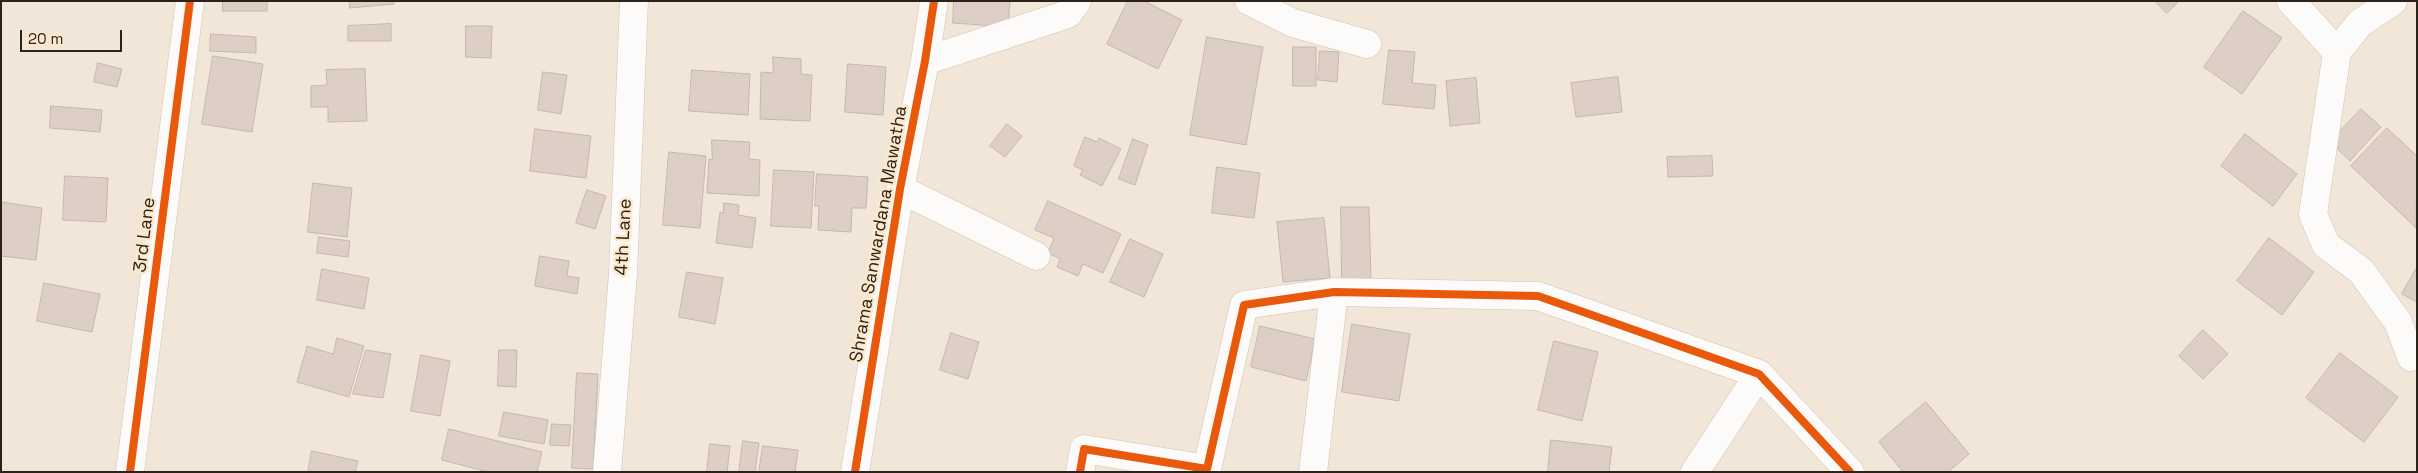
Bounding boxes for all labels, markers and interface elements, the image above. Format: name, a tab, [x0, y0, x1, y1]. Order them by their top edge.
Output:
scale bar	[22, 20, 125, 52]
text: 20 m	[28, 29, 63, 48]
street label: Shrama Sanwardana Mawatha	[846, 104, 912, 364]
street label: 3rd Lane	[130, 196, 160, 274]
street label: 4th Lane	[611, 198, 637, 276]

